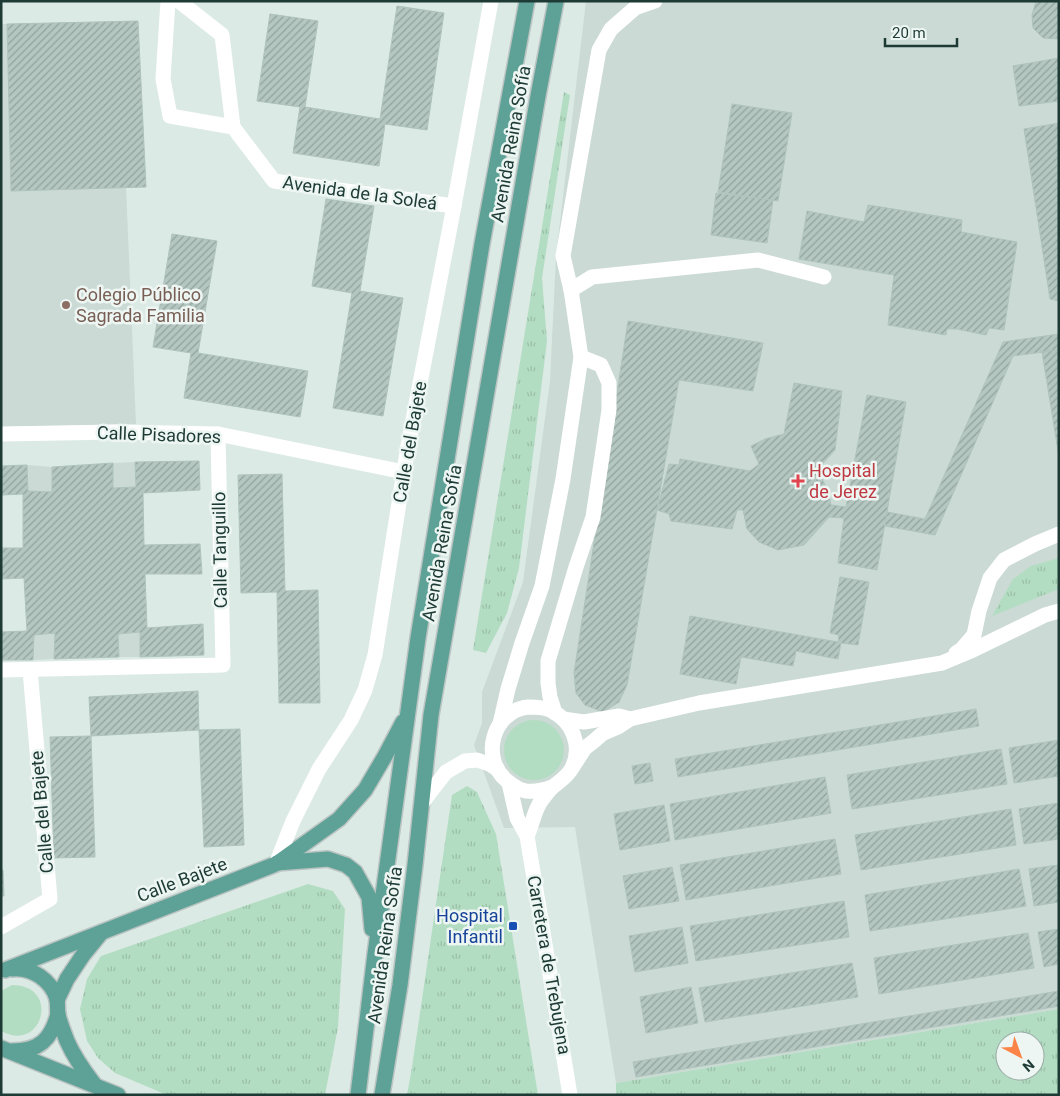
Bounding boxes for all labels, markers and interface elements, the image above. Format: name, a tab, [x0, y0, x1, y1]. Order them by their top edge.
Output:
scale bar	[885, 15, 958, 47]
text: 20 m	[892, 24, 926, 42]
street label: Avenida Reina Sofía	[486, 64, 535, 224]
street label: Avenida de la Soleá	[282, 171, 439, 214]
place label: Colegio Público Sagrada Familia	[76, 284, 205, 326]
marker: Colegio Público Sagrada Familia	[60, 299, 72, 311]
street label: Calle del Bajete	[388, 379, 431, 504]
street label: Calle Pisadores	[97, 422, 221, 447]
place label: Hospital de Jerez	[809, 460, 877, 502]
street label: Avenida Reina Sofía	[417, 463, 466, 623]
marker: Hospital de Jerez	[791, 474, 805, 488]
street label: Calle Tanguillo	[208, 491, 231, 609]
street label: Calle del Bajete	[26, 750, 57, 874]
street label: Calle Bajete	[134, 853, 230, 906]
street label: Avenida Reina Sofía	[363, 865, 406, 1025]
street label: Carretera de Trebujena	[523, 874, 576, 1056]
place label: Hospital Infantil	[436, 905, 503, 947]
marker: Hospital Infantil	[507, 920, 519, 932]
north arrow	[995, 1031, 1045, 1081]
text: N	[1020, 1057, 1038, 1075]

